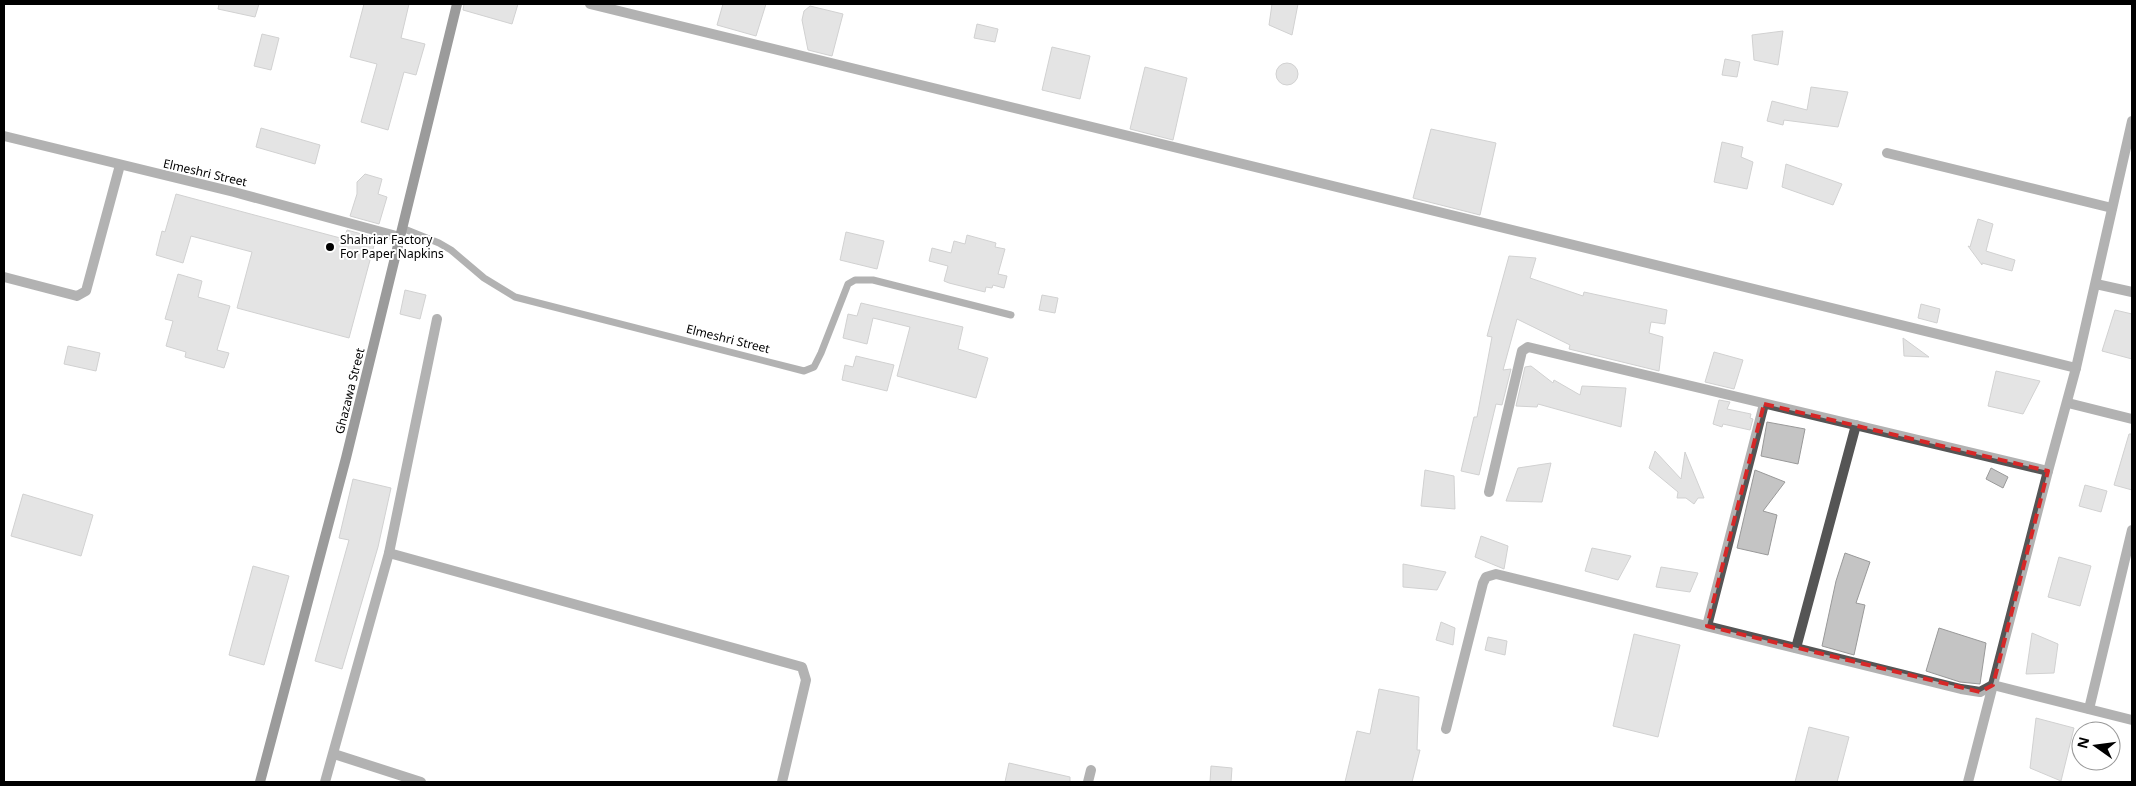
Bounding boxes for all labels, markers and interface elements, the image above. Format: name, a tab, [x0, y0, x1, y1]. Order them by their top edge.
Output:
street label: Elmeshri Street	[161, 155, 249, 191]
place label: Shahriar Factory For Paper Napkins	[340, 231, 444, 262]
marker: Shahriar Factory For Paper Napkins	[324, 241, 336, 253]
street label: Elmeshri Street	[685, 320, 772, 357]
street label: Ghazawa Street	[331, 345, 369, 436]
north arrow	[2071, 721, 2121, 771]
text: N	[2072, 735, 2093, 751]

